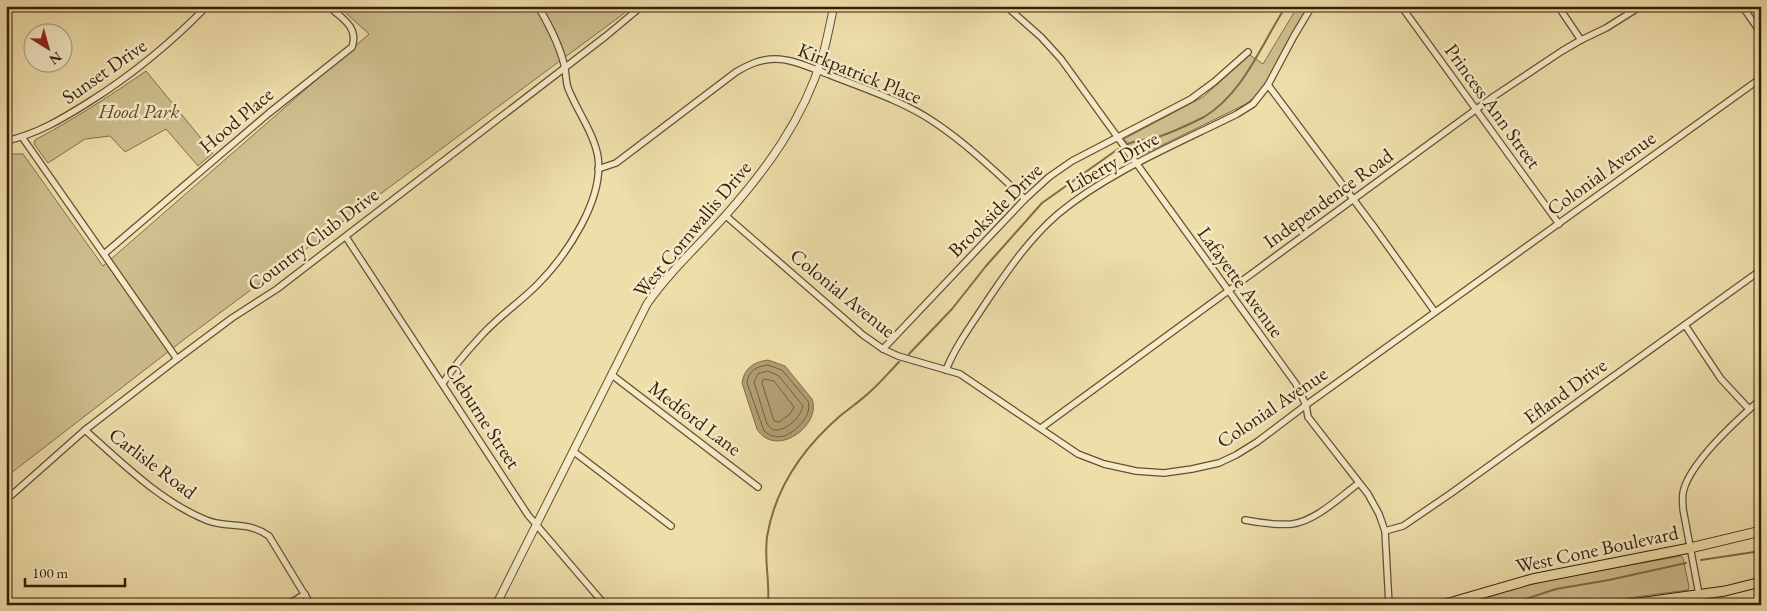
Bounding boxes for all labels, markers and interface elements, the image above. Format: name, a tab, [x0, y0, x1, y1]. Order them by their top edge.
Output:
north arrow	[22, 22, 72, 72]
street label: Sunset Drive	[57, 32, 152, 110]
street label: Kirkpatrick Place	[794, 36, 926, 110]
street label: Princess Ann Street	[1439, 38, 1548, 174]
text: N	[45, 48, 66, 69]
street label: Hood Place	[193, 81, 279, 159]
park label: Hood Park	[97, 98, 180, 124]
street label: Liberty Drive	[1061, 125, 1163, 199]
street label: Colonial Avenue	[1542, 125, 1661, 221]
street label: Independence Road	[1258, 142, 1399, 254]
street label: West Cornwallis Drive	[627, 155, 757, 303]
street label: Brookside Drive	[942, 157, 1048, 263]
street label: Country Club Drive	[242, 181, 384, 297]
street label: Lafayette Avenue	[1192, 221, 1290, 343]
street label: Colonial Avenue	[785, 243, 901, 344]
street label: Efland Drive	[1518, 352, 1612, 430]
street label: Cleburne Street	[439, 358, 527, 474]
street label: Colonial Avenue	[1212, 360, 1333, 454]
street label: Medford Lane	[643, 375, 747, 462]
street label: Carlisle Road	[104, 421, 203, 505]
street label: West Cone Boulevard	[1513, 519, 1681, 579]
scale bar	[25, 556, 125, 588]
text: 100 m	[32, 563, 69, 582]

